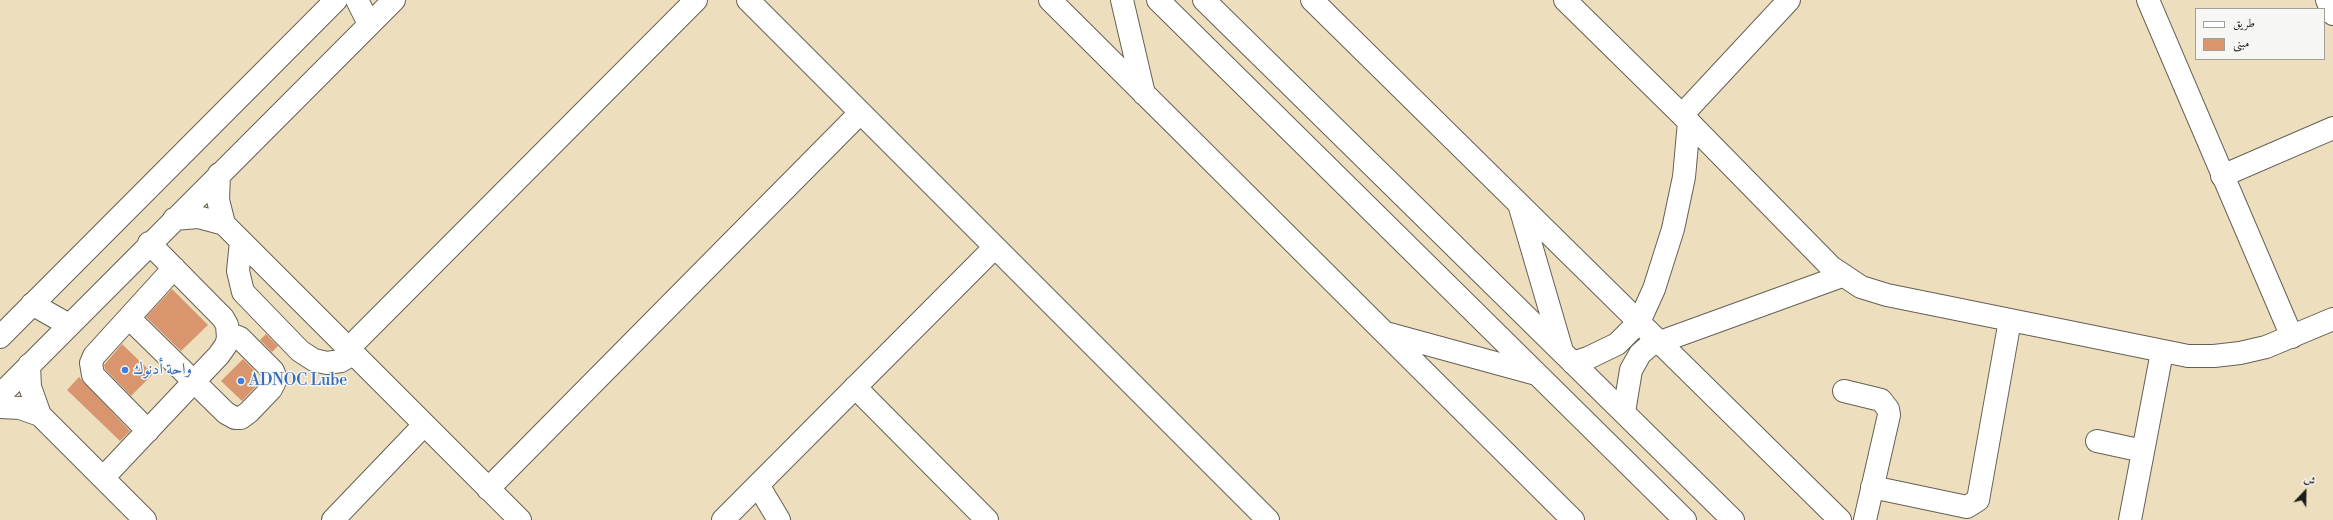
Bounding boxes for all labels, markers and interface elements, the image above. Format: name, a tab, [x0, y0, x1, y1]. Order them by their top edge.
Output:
legend	[2195, 8, 2325, 60]
text: طريق	[2233, 16, 2255, 31]
text: مبنى	[2233, 36, 2249, 51]
place label: واحة أدنوك	[133, 360, 192, 380]
marker: واحة أدنوك	[120, 365, 130, 375]
place label: ADNOC Lube	[249, 371, 347, 391]
marker: ADNOC Lube	[236, 376, 246, 386]
north arrow	[2285, 472, 2325, 512]
text: ش	[2302, 472, 2317, 489]

